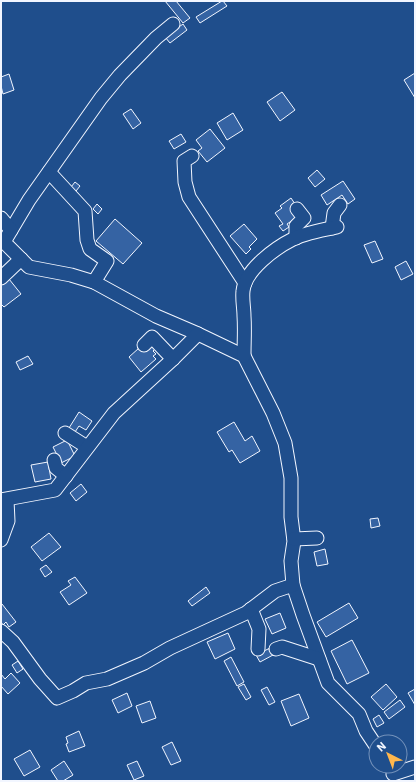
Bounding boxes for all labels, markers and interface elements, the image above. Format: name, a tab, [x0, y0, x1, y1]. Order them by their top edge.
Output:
north arrow	[368, 734, 408, 774]
text: N	[374, 739, 389, 754]

